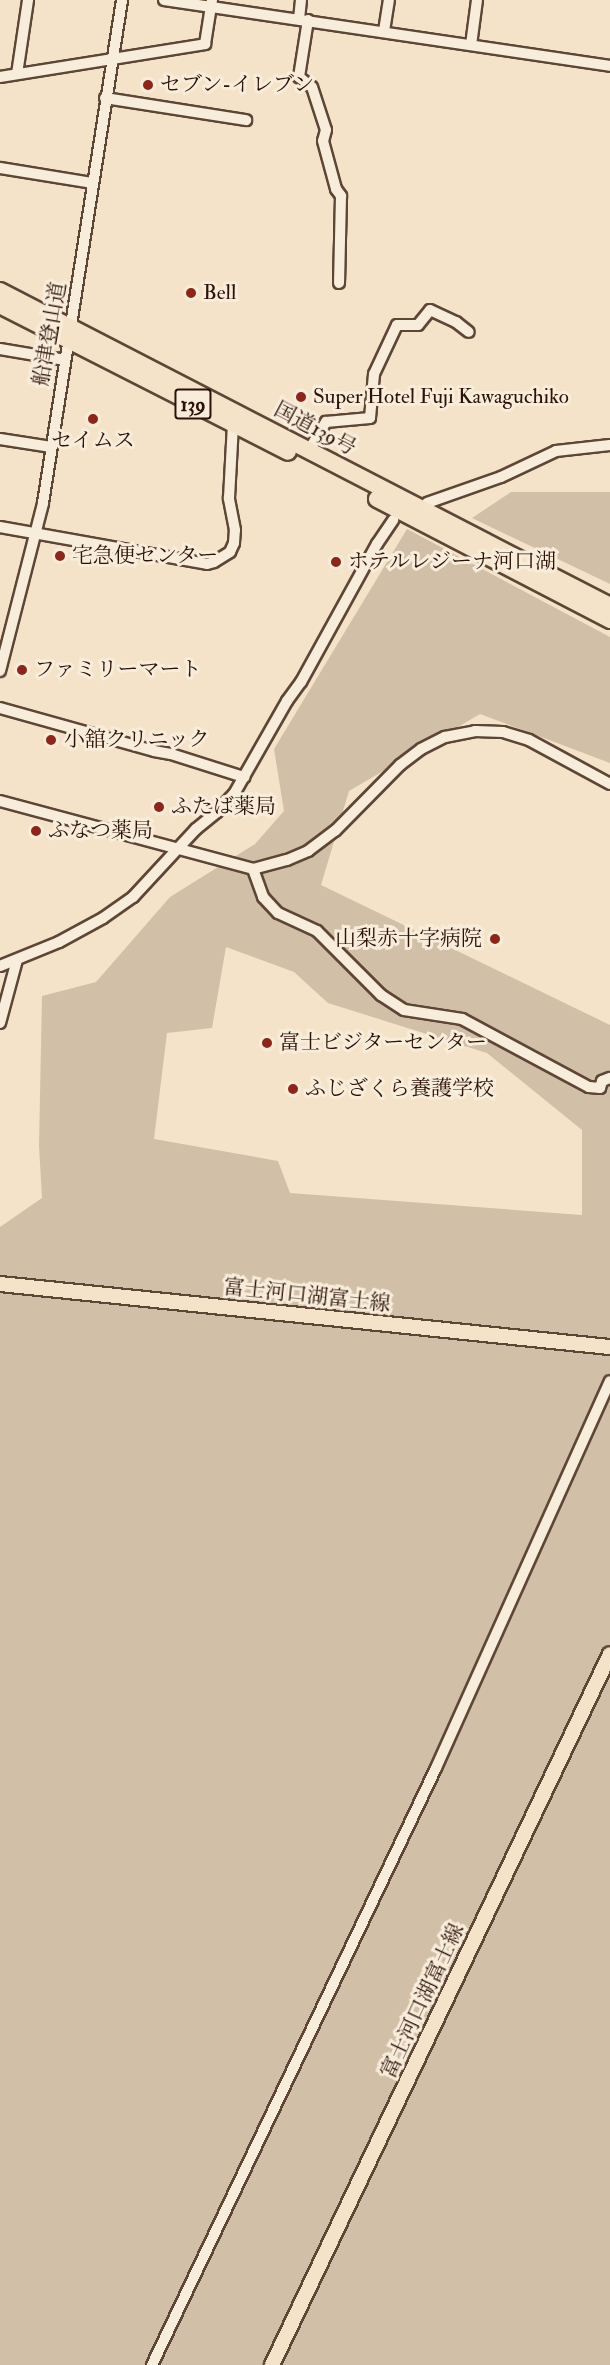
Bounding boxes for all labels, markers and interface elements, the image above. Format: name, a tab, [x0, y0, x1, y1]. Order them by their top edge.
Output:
place label: セブン-イレブン	[160, 72, 316, 98]
marker: セブン-イレブン	[141, 78, 155, 92]
street label: 船津登山道	[28, 280, 72, 388]
place label: Bell	[203, 280, 236, 306]
marker: Bell	[184, 286, 198, 300]
place label: Super Hotel Fuji Kawaguchiko	[313, 384, 569, 410]
road number: 139	[174, 387, 212, 421]
marker: Super Hotel Fuji Kawaguchiko	[294, 390, 308, 404]
street label: 国道139号	[270, 397, 360, 461]
marker: セイムス	[86, 412, 100, 426]
place label: セイムス	[51, 428, 135, 454]
place label: 宅急便センター	[72, 543, 219, 569]
marker: 宅急便センター	[53, 549, 67, 563]
place label: ホテルレジーナ河口湖	[348, 549, 558, 575]
marker: ホテルレジーナ河口湖	[329, 555, 343, 569]
place label: ファミリーマート	[34, 657, 202, 683]
marker: ファミリーマート	[15, 663, 29, 677]
place label: 小舘クリニック	[64, 727, 211, 753]
marker: 小舘クリニック	[42, 731, 60, 749]
place label: ふたば薬局	[171, 794, 276, 820]
marker: ふたば薬局	[152, 800, 166, 814]
place label: ふなつ薬局	[48, 818, 153, 844]
marker: ふなつ薬局	[29, 824, 43, 838]
place label: 山梨赤十字病院	[335, 926, 482, 952]
marker: 山梨赤十字病院	[486, 930, 504, 948]
place label: 富士ビジターセンター	[279, 1030, 489, 1056]
marker: 富士ビジターセンター	[260, 1036, 274, 1050]
place label: ふじざくら養護学校	[305, 1076, 494, 1102]
marker: ふじざくら養護学校	[286, 1082, 300, 1096]
street label: 富士河口湖富士線	[222, 1275, 392, 1317]
street label: 富士河口湖富士線	[376, 1920, 470, 2082]

